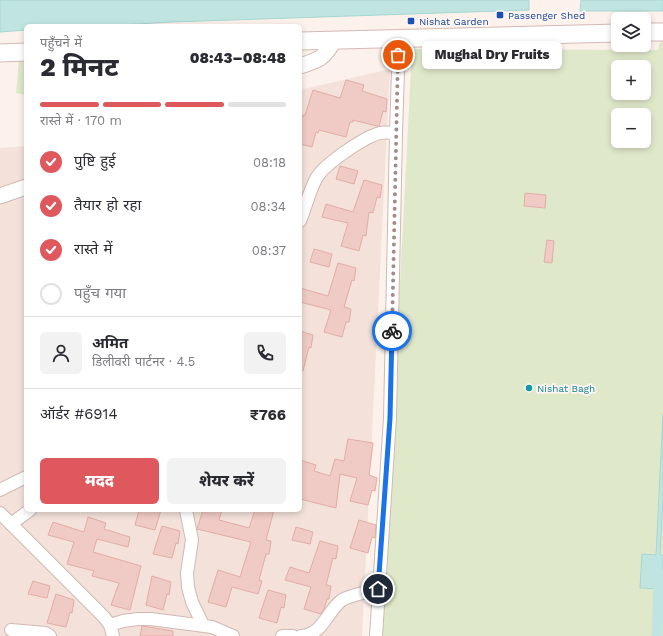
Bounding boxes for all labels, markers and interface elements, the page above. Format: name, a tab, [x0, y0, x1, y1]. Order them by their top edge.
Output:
marker: Passenger Shed	[495, 10, 505, 20]
place label: Passenger Shed	[508, 10, 585, 21]
map controls	[611, 12, 651, 148]
button: layers	[611, 12, 651, 52]
marker: Nishat Garden	[406, 16, 416, 26]
place label: Nishat Garden	[419, 16, 489, 27]
text: पहुँचने में	[40, 35, 82, 50]
pin	[381, 38, 415, 72]
callout: Mughal Dry Fruits	[422, 41, 562, 69]
icon: bag	[387, 44, 409, 66]
text: Mughal Dry Fruits	[435, 47, 549, 62]
text: 08:43–08:48	[190, 49, 286, 67]
text: 2 मिनट	[40, 52, 119, 82]
button: +	[611, 60, 651, 100]
button: −	[611, 108, 651, 148]
text: रास्ते में · 170 m	[40, 113, 122, 128]
icon: check	[40, 151, 62, 173]
text: पुष्टि हुई	[74, 152, 116, 170]
text: 08:18	[253, 155, 286, 170]
icon: check	[40, 195, 62, 217]
text: तैयार हो रहा	[74, 196, 141, 214]
text: 08:34	[251, 199, 286, 214]
icon: check	[40, 239, 62, 261]
text: रास्ते में	[74, 240, 113, 258]
text: 08:37	[252, 243, 286, 258]
text: पहुँच गया	[74, 284, 126, 302]
courier	[372, 311, 412, 351]
icon: bike	[381, 320, 403, 342]
button: person	[40, 332, 82, 374]
button: phone	[244, 332, 286, 374]
text: अमित	[92, 334, 128, 352]
text: डिलीवरी पार्टनर · 4.5	[92, 354, 195, 369]
marker: Nishat Bagh	[524, 383, 534, 393]
place label: Nishat Bagh	[537, 383, 595, 394]
text: ऑर्डर #6914	[40, 405, 118, 423]
text: ₹766	[250, 406, 286, 424]
button: मदद	[40, 458, 159, 504]
button: शेयर करें	[167, 458, 286, 504]
pin	[361, 572, 395, 606]
icon: home	[367, 578, 389, 600]

